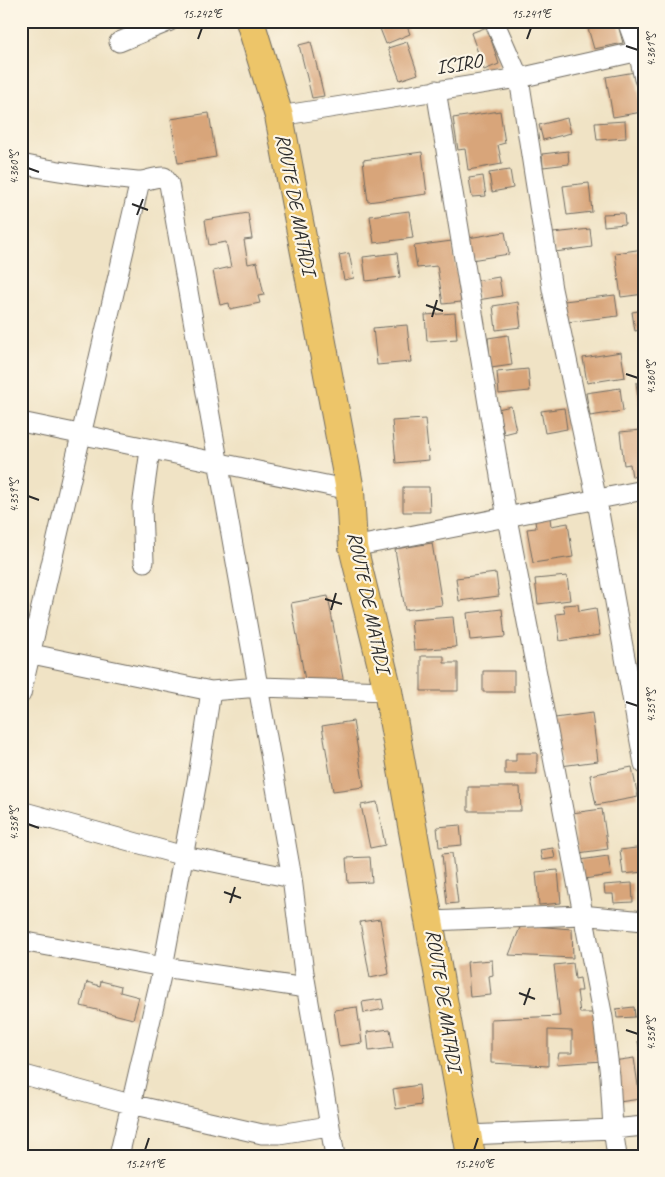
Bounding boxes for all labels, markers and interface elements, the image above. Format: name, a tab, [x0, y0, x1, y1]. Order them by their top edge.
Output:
text: 15.242°E	[182, 6, 223, 22]
text: 15.241°E	[511, 6, 552, 22]
text: 4.361°S	[643, 31, 659, 67]
street label: ISIRO	[434, 48, 486, 80]
street label: ROUTE DE MATADI	[270, 132, 323, 281]
text: 4.360°S	[6, 149, 22, 185]
text: 4.360°S	[643, 359, 659, 395]
text: 4.359°S	[6, 477, 22, 513]
street label: ROUTE DE MATADI	[342, 530, 397, 679]
text: 4.359°S	[643, 687, 659, 723]
text: 4.358°S	[6, 805, 22, 841]
street label: ROUTE DE MATADI	[420, 928, 468, 1077]
text: 4.358°S	[643, 1015, 659, 1051]
text: 15.241°E	[125, 1156, 166, 1172]
text: 15.240°E	[454, 1156, 495, 1172]

